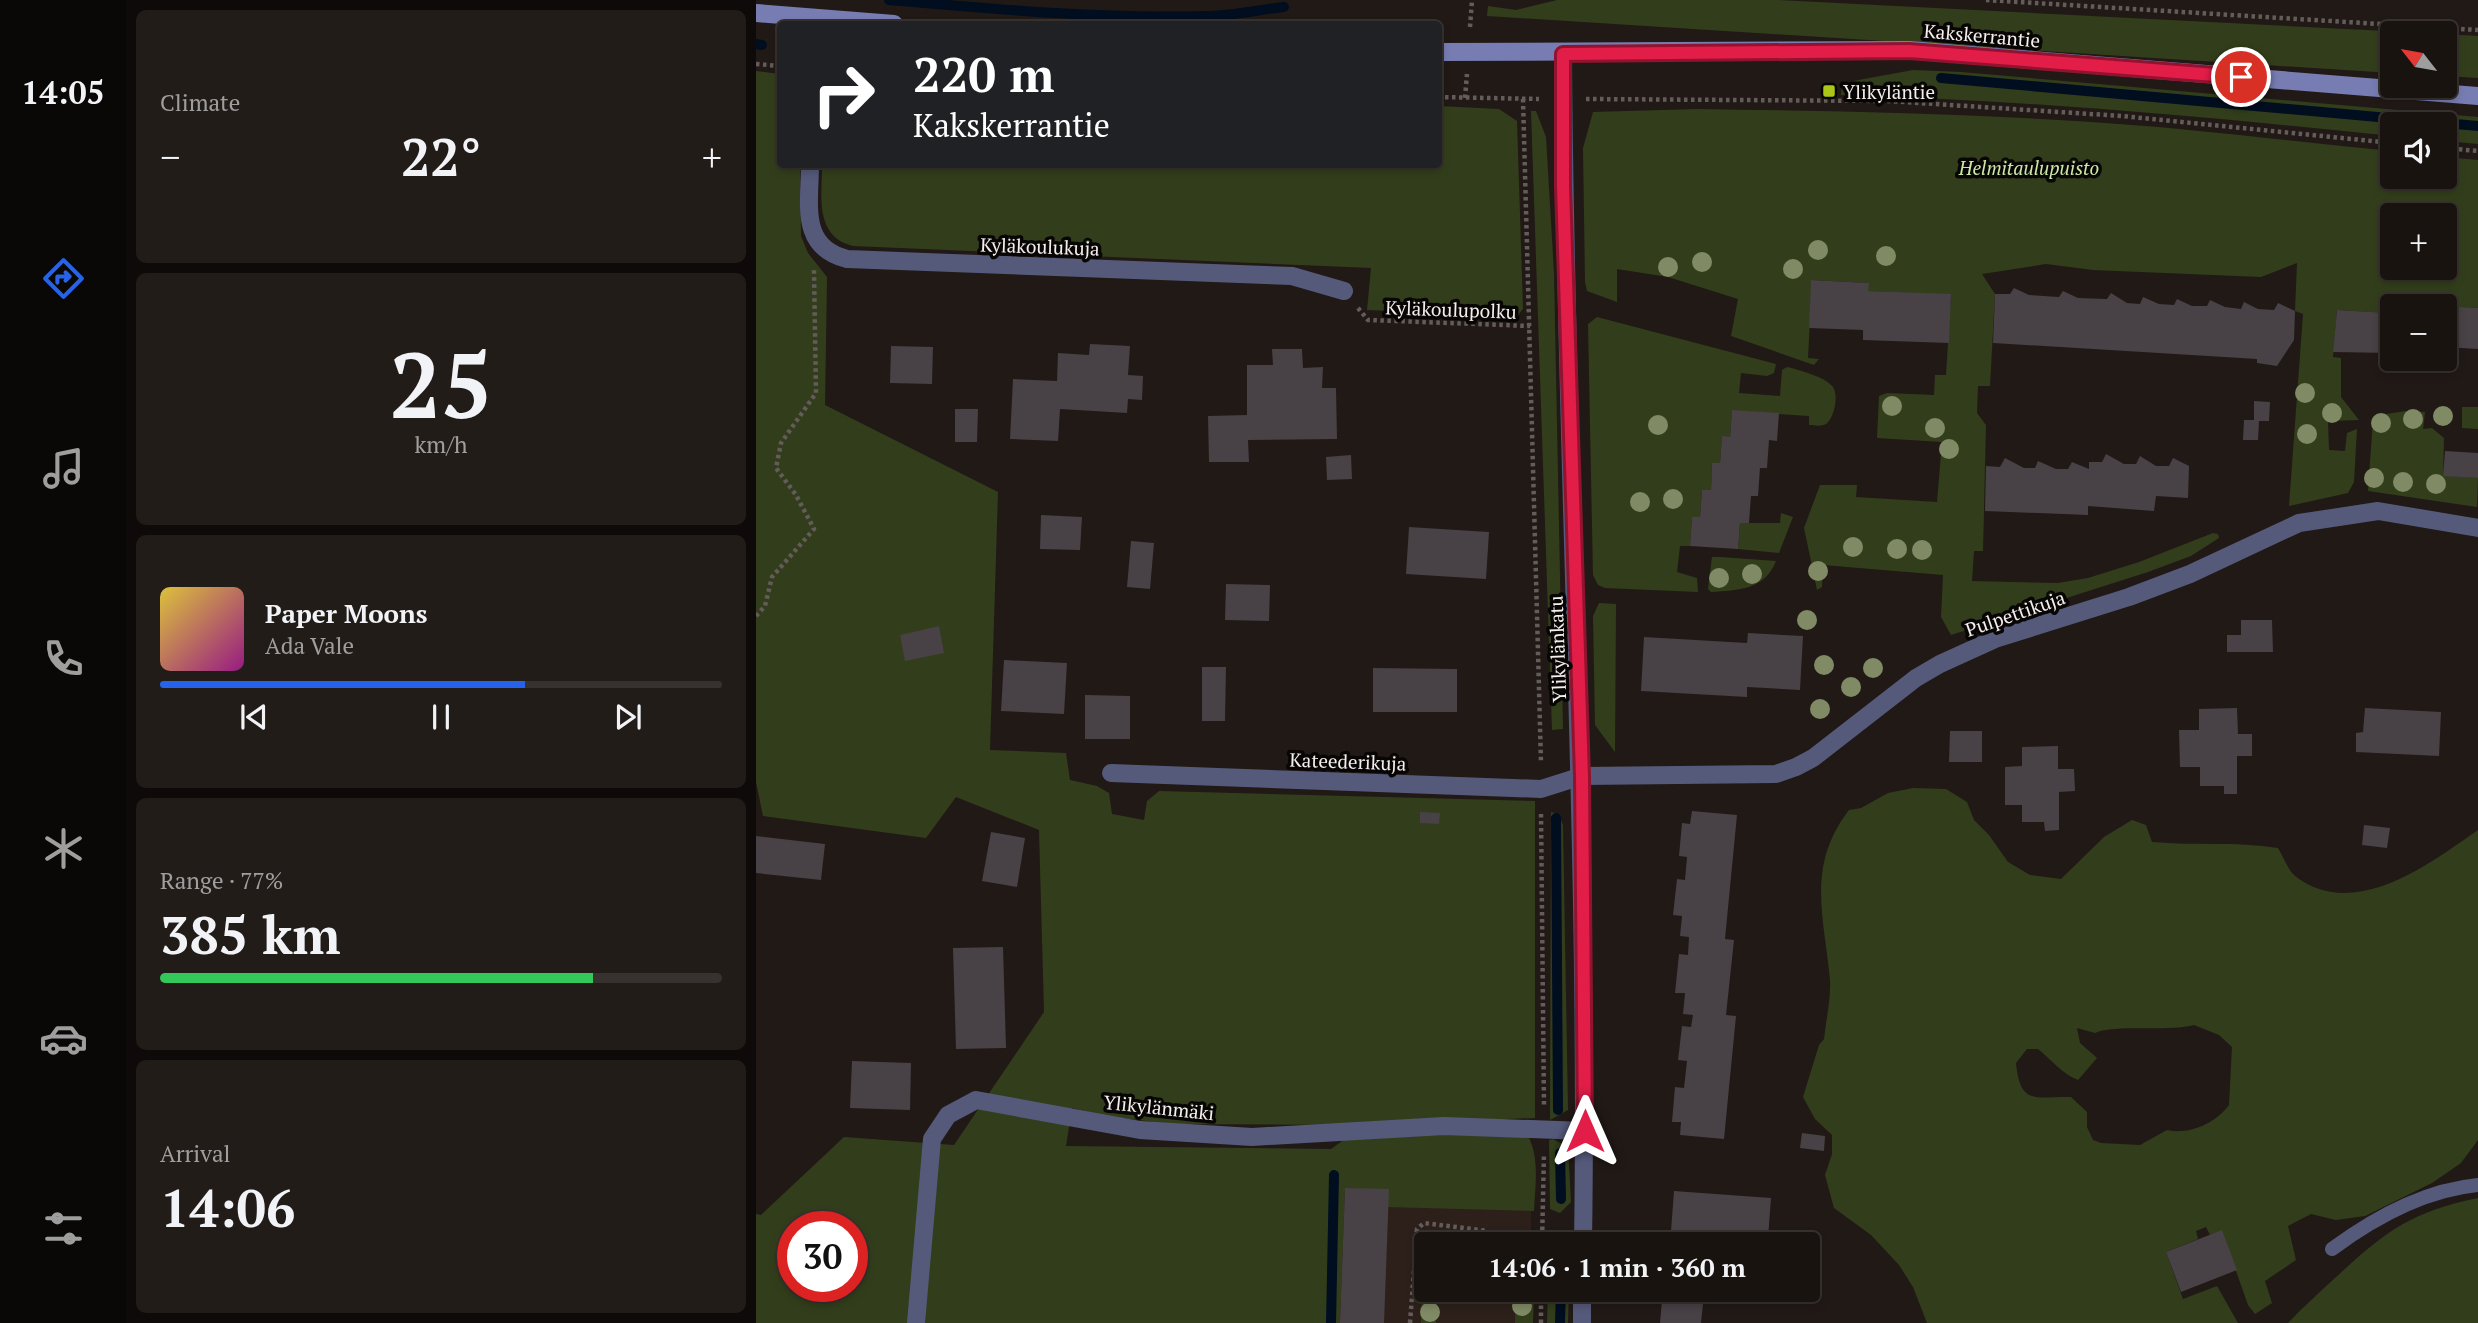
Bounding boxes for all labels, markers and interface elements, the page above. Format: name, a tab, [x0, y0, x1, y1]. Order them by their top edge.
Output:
street label: Kakskerrantie	[1923, 17, 2041, 53]
north arrow	[2380, 21, 2457, 98]
map controls	[2380, 21, 2457, 371]
text: 220 m	[913, 41, 1055, 106]
pin	[2211, 47, 2271, 107]
icon: right	[798, 49, 889, 140]
icon: arrive	[2222, 58, 2260, 96]
text: 14:05	[21, 71, 105, 113]
place label: Ylikyläntie	[1843, 79, 1935, 104]
marker: Ylikyläntie	[1821, 83, 1837, 99]
text: Climate	[160, 87, 240, 118]
text: Kakskerrantie	[913, 104, 1110, 146]
button: sound	[2380, 112, 2457, 189]
text: 22°	[401, 122, 481, 191]
text: −	[160, 132, 180, 182]
text: +	[702, 132, 722, 182]
park label: Helmitaulupuisto	[1958, 155, 2099, 180]
button: +	[2380, 203, 2457, 280]
street label: Kyläkoulukuja	[980, 231, 1101, 261]
icon: directions	[39, 254, 88, 303]
street label: Kyläkoulupolku	[1385, 294, 1517, 324]
button: −	[2380, 294, 2457, 371]
text: 25	[390, 323, 492, 444]
text: km/h	[414, 429, 468, 460]
icon: music	[39, 444, 88, 493]
street label: Pulpettikuja	[1962, 584, 2069, 642]
street label: Ylikylänkatu	[1543, 595, 1571, 703]
text: Paper Moons	[265, 596, 428, 630]
text: Ada Vale	[265, 630, 354, 661]
icon: phone	[39, 634, 88, 683]
icon: previous	[235, 698, 273, 736]
icon: pause	[422, 698, 460, 736]
icon: next	[609, 698, 647, 736]
street label: Kateederikuja	[1289, 746, 1407, 776]
icon: climate	[39, 824, 88, 873]
text: Range · 77%	[160, 865, 283, 896]
text: 385 km	[160, 900, 341, 969]
icon: car	[39, 1014, 88, 1063]
street label: Ylikylänmäki	[1102, 1089, 1216, 1125]
position arrow	[1548, 1094, 1622, 1168]
text: Arrival	[160, 1138, 231, 1169]
text: 14:06	[160, 1173, 295, 1242]
icon: filters	[39, 1204, 88, 1253]
speed limit sign: 30	[777, 1211, 868, 1302]
text: 14:06 · 1 min · 360 m	[1488, 1250, 1746, 1284]

